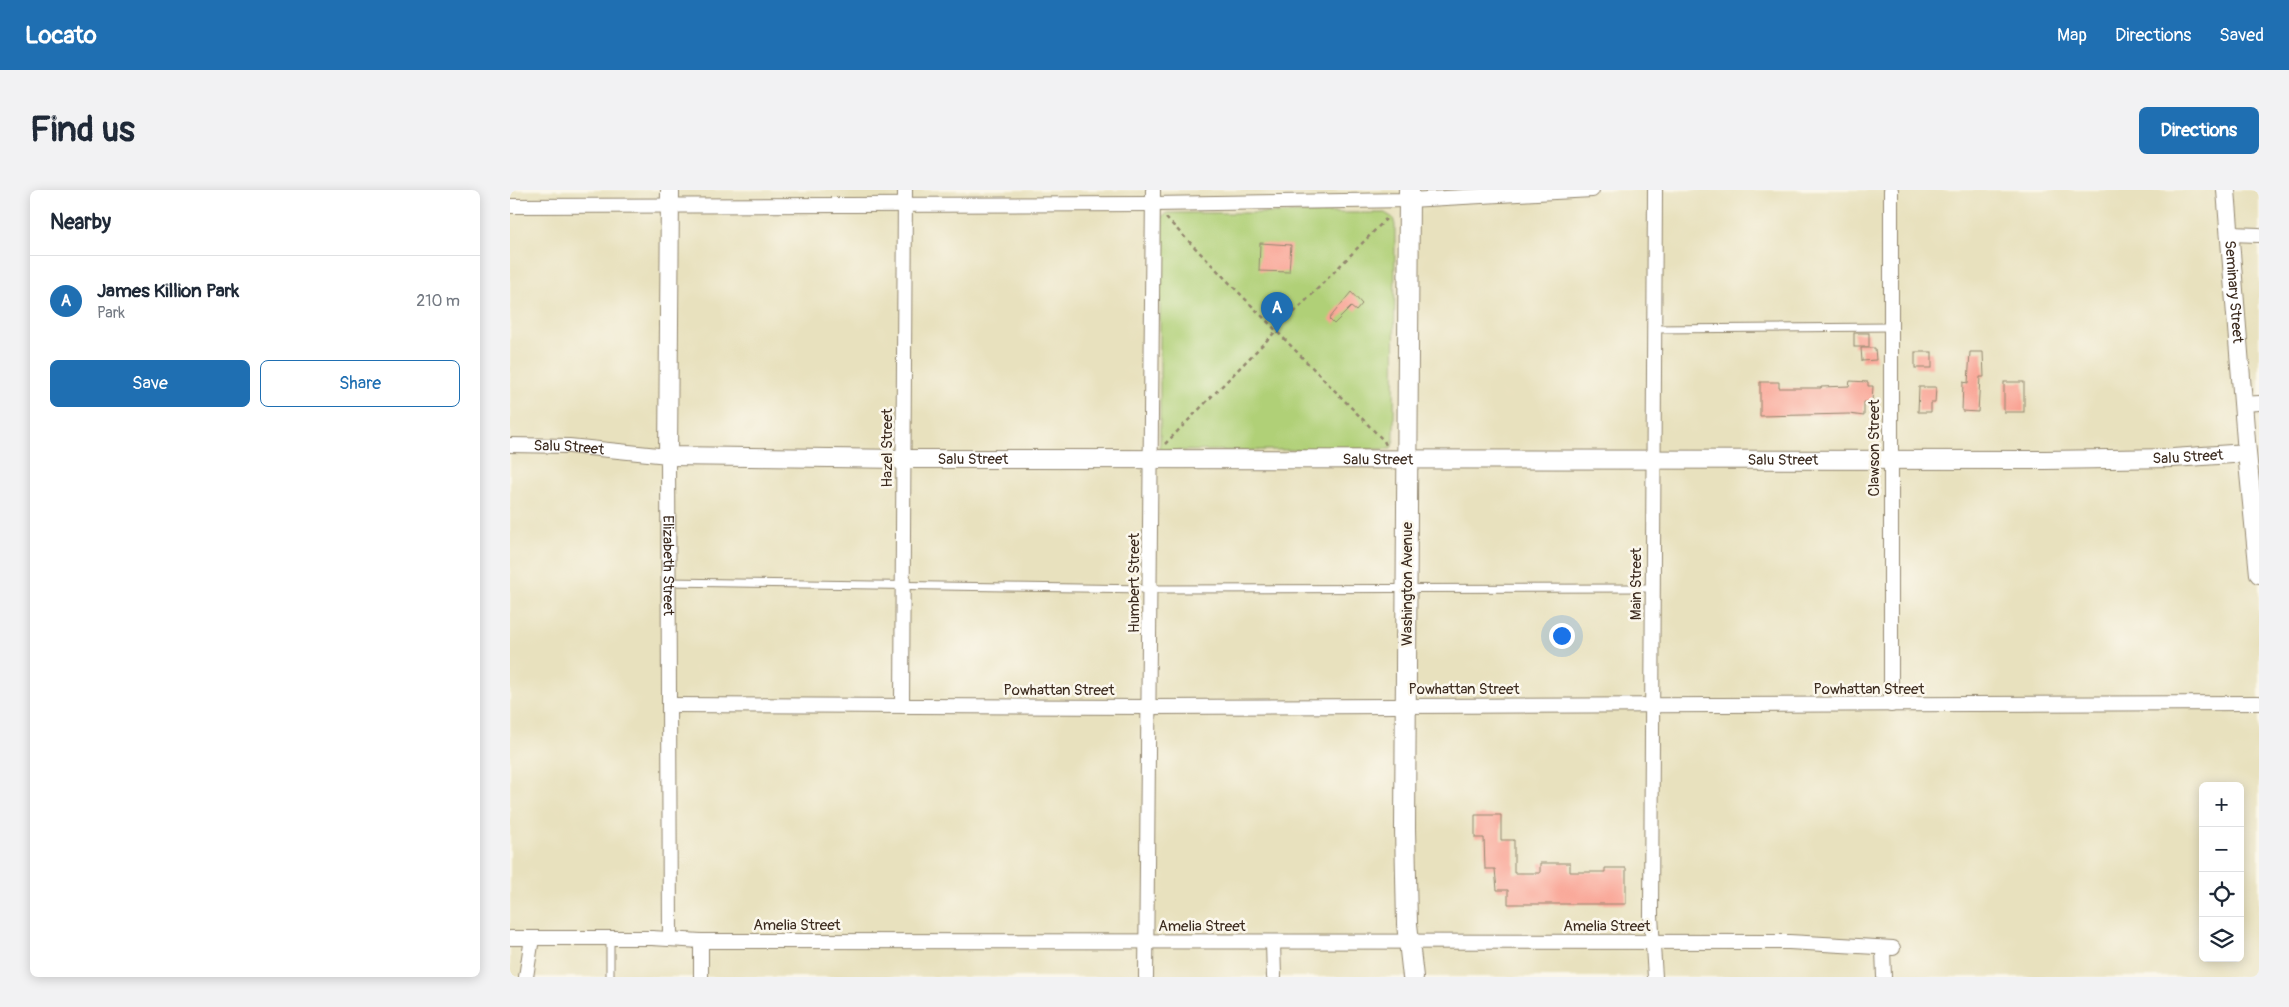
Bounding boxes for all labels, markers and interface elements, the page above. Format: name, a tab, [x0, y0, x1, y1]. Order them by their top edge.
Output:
text: Locato	[25, 21, 97, 50]
text: Map	[2057, 24, 2087, 47]
text: Directions	[2115, 24, 2191, 47]
text: Saved	[2219, 24, 2264, 47]
button: Directions	[2139, 107, 2259, 154]
text: Find us	[30, 108, 135, 152]
text: Nearby	[50, 209, 111, 236]
street label: Seminary Street	[2220, 240, 2247, 345]
text: James Killion Park	[97, 279, 239, 303]
text: A	[61, 291, 71, 311]
text: 210 m	[416, 291, 460, 311]
pin: A	[1261, 292, 1293, 333]
text: Park	[97, 303, 125, 323]
button: Save	[50, 360, 250, 407]
button: Share	[260, 360, 460, 407]
street label: Clawson Street	[1865, 399, 1884, 496]
street label: Hazel Street	[878, 407, 897, 488]
street label: Salu Street	[533, 436, 606, 460]
street label: Salu Street	[2152, 446, 2225, 468]
street label: Salu Street	[938, 450, 1009, 469]
street label: Salu Street	[1343, 450, 1414, 469]
street label: Salu Street	[1748, 451, 1819, 470]
street label: Elizabeth Street	[658, 515, 678, 617]
street label: Washington Avenue	[1398, 521, 1417, 646]
street label: Humbert Street	[1125, 532, 1144, 633]
street label: Main Street	[1627, 547, 1646, 620]
your location	[1549, 623, 1575, 649]
street label: Powhattan Street	[1409, 680, 1520, 699]
street label: Powhattan Street	[1814, 680, 1925, 699]
street label: Powhattan Street	[1004, 681, 1115, 700]
map controls	[2199, 782, 2244, 962]
button: +	[2199, 782, 2244, 827]
button: −	[2199, 827, 2244, 872]
button: locate	[2199, 872, 2244, 917]
street label: Amelia Street	[753, 916, 842, 935]
street label: Amelia Street	[1158, 917, 1247, 936]
street label: Amelia Street	[1563, 917, 1652, 936]
button: layers	[2199, 917, 2244, 962]

